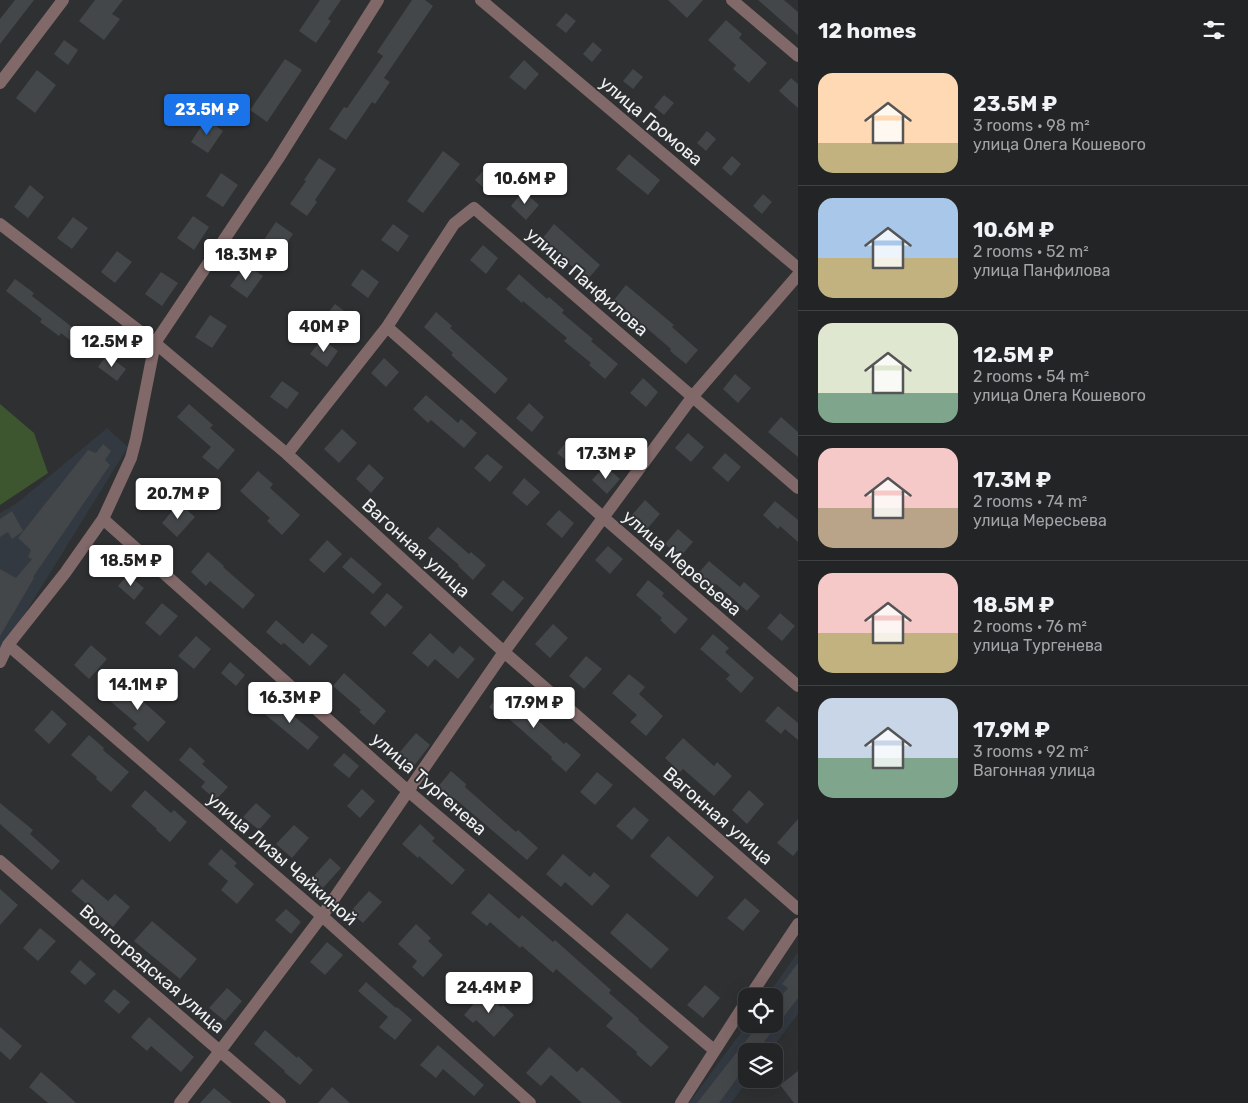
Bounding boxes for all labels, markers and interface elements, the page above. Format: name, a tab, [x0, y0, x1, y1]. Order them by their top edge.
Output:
icon: filters	[1200, 16, 1228, 44]
text: 12 homes	[818, 18, 916, 43]
street label: улица Громова	[595, 72, 707, 170]
text: 23.5M ₽	[973, 91, 1057, 116]
icon: home	[858, 93, 918, 153]
pin: 23.5M ₽	[161, 94, 253, 136]
text: 23.5M ₽	[175, 100, 239, 119]
text: 3 rooms · 98 m²	[973, 116, 1090, 135]
text: улица Олега Кошевого	[973, 135, 1146, 154]
pin: 10.6M ₽	[479, 162, 571, 205]
text: 10.6M ₽	[494, 169, 556, 188]
text: 10.6M ₽	[973, 217, 1054, 242]
icon: home	[858, 218, 918, 278]
street label: улица Панфилова	[521, 223, 653, 341]
pin: 18.3M ₽	[200, 238, 292, 281]
text: 2 rooms · 52 m²	[973, 242, 1089, 261]
text: 18.3M ₽	[215, 245, 277, 264]
text: улица Панфилова	[973, 261, 1110, 280]
pin: 40M ₽	[289, 310, 359, 353]
text: 40M ₽	[299, 317, 349, 336]
pin: 12.5M ₽	[66, 326, 158, 368]
text: 12.5M ₽	[81, 332, 143, 351]
text: 12.5M ₽	[973, 342, 1054, 367]
icon: home	[858, 343, 918, 403]
text: 2 rooms · 54 m²	[973, 367, 1089, 386]
text: улица Олега Кошевого	[973, 386, 1146, 405]
pin: 17.3M ₽	[560, 438, 652, 480]
text: 17.3M ₽	[576, 444, 636, 463]
text: 17.3M ₽	[973, 467, 1051, 492]
icon: home	[858, 468, 918, 528]
pin: 20.7M ₽	[132, 478, 224, 520]
text: 20.7M ₽	[147, 484, 209, 503]
text: 2 rooms · 74 m²	[973, 492, 1087, 511]
street label: Вагонная улица	[357, 494, 475, 602]
street label: улица Мересьева	[618, 505, 746, 621]
text: улица Мересьева	[973, 511, 1107, 530]
pin: 18.5M ₽	[85, 544, 177, 587]
text: 18.5M ₽	[100, 551, 162, 570]
text: 18.5M ₽	[973, 592, 1054, 617]
icon: home	[858, 593, 918, 653]
text: 2 rooms · 76 m²	[973, 617, 1087, 636]
text: улица Тургенева	[973, 636, 1103, 655]
pin: 14.1M ₽	[92, 668, 184, 711]
text: 14.1M ₽	[109, 675, 167, 694]
pin: 16.3M ₽	[244, 682, 336, 724]
pin: 17.9M ₽	[488, 686, 580, 729]
text: 16.3M ₽	[259, 688, 321, 707]
text: 17.9M ₽	[505, 693, 563, 712]
text: 17.9M ₽	[973, 717, 1050, 742]
icon: home	[858, 718, 918, 778]
street label: улица Тургенева	[367, 728, 491, 840]
text: 3 rooms · 92 m²	[973, 742, 1089, 761]
text: Вагонная улица	[973, 761, 1095, 780]
street label: Вагонная улица	[659, 763, 777, 869]
street label: улица Лизы Чайкиной	[202, 788, 362, 930]
street label: Волгоградская улица	[75, 900, 229, 1038]
pin: 24.4M ₽	[443, 972, 535, 1014]
text: 24.4M ₽	[457, 978, 521, 997]
map controls	[738, 988, 783, 1088]
button: locate	[738, 988, 783, 1033]
button: layers	[738, 1043, 783, 1088]

